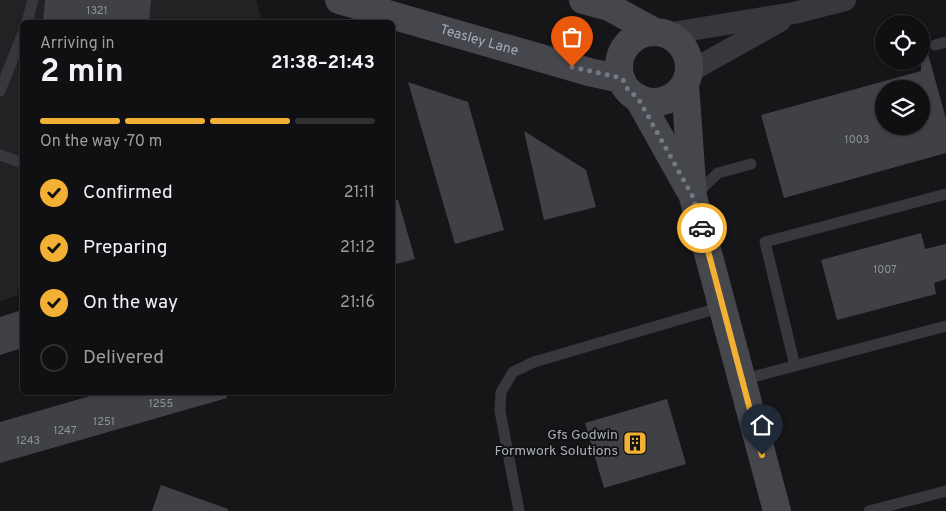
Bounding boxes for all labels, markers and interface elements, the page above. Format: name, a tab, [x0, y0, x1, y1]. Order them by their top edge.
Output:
house number: 1321	[86, 4, 108, 18]
map controls	[875, 15, 930, 135]
button: locate	[875, 15, 930, 70]
pin	[551, 16, 593, 67]
street label: Teasley Lane	[438, 21, 521, 60]
icon: bag	[558, 23, 586, 51]
text: Arriving in	[40, 34, 115, 54]
text: 21:38–21:43	[271, 51, 375, 75]
text: 2 min	[40, 53, 124, 93]
button: layers	[875, 80, 930, 135]
text: On the way · 70 m	[40, 132, 162, 152]
house number: 1003	[845, 133, 869, 147]
icon: check	[40, 179, 68, 207]
text: Confirmed	[83, 181, 173, 205]
text: 21:11	[344, 183, 375, 203]
courier	[677, 203, 727, 253]
icon: car	[688, 214, 716, 242]
icon: check	[40, 234, 68, 262]
text: Preparing	[83, 236, 167, 260]
text: 21:12	[340, 238, 375, 258]
house number: 1007	[873, 263, 897, 277]
icon: check	[40, 289, 68, 317]
text: On the way	[83, 291, 178, 315]
text: 21:16	[340, 293, 375, 313]
text: Delivered	[83, 346, 164, 370]
house number: 1255	[149, 397, 173, 411]
pin	[741, 404, 783, 455]
icon: home	[748, 411, 776, 439]
house number: 1251	[93, 415, 115, 429]
house number: 1247	[53, 424, 77, 438]
place label: Gfs Godwin Formwork Solutions	[494, 427, 618, 460]
building icon: Gfs Godwin Formwork Solutions	[622, 430, 648, 456]
house number: 1243	[16, 434, 40, 448]

